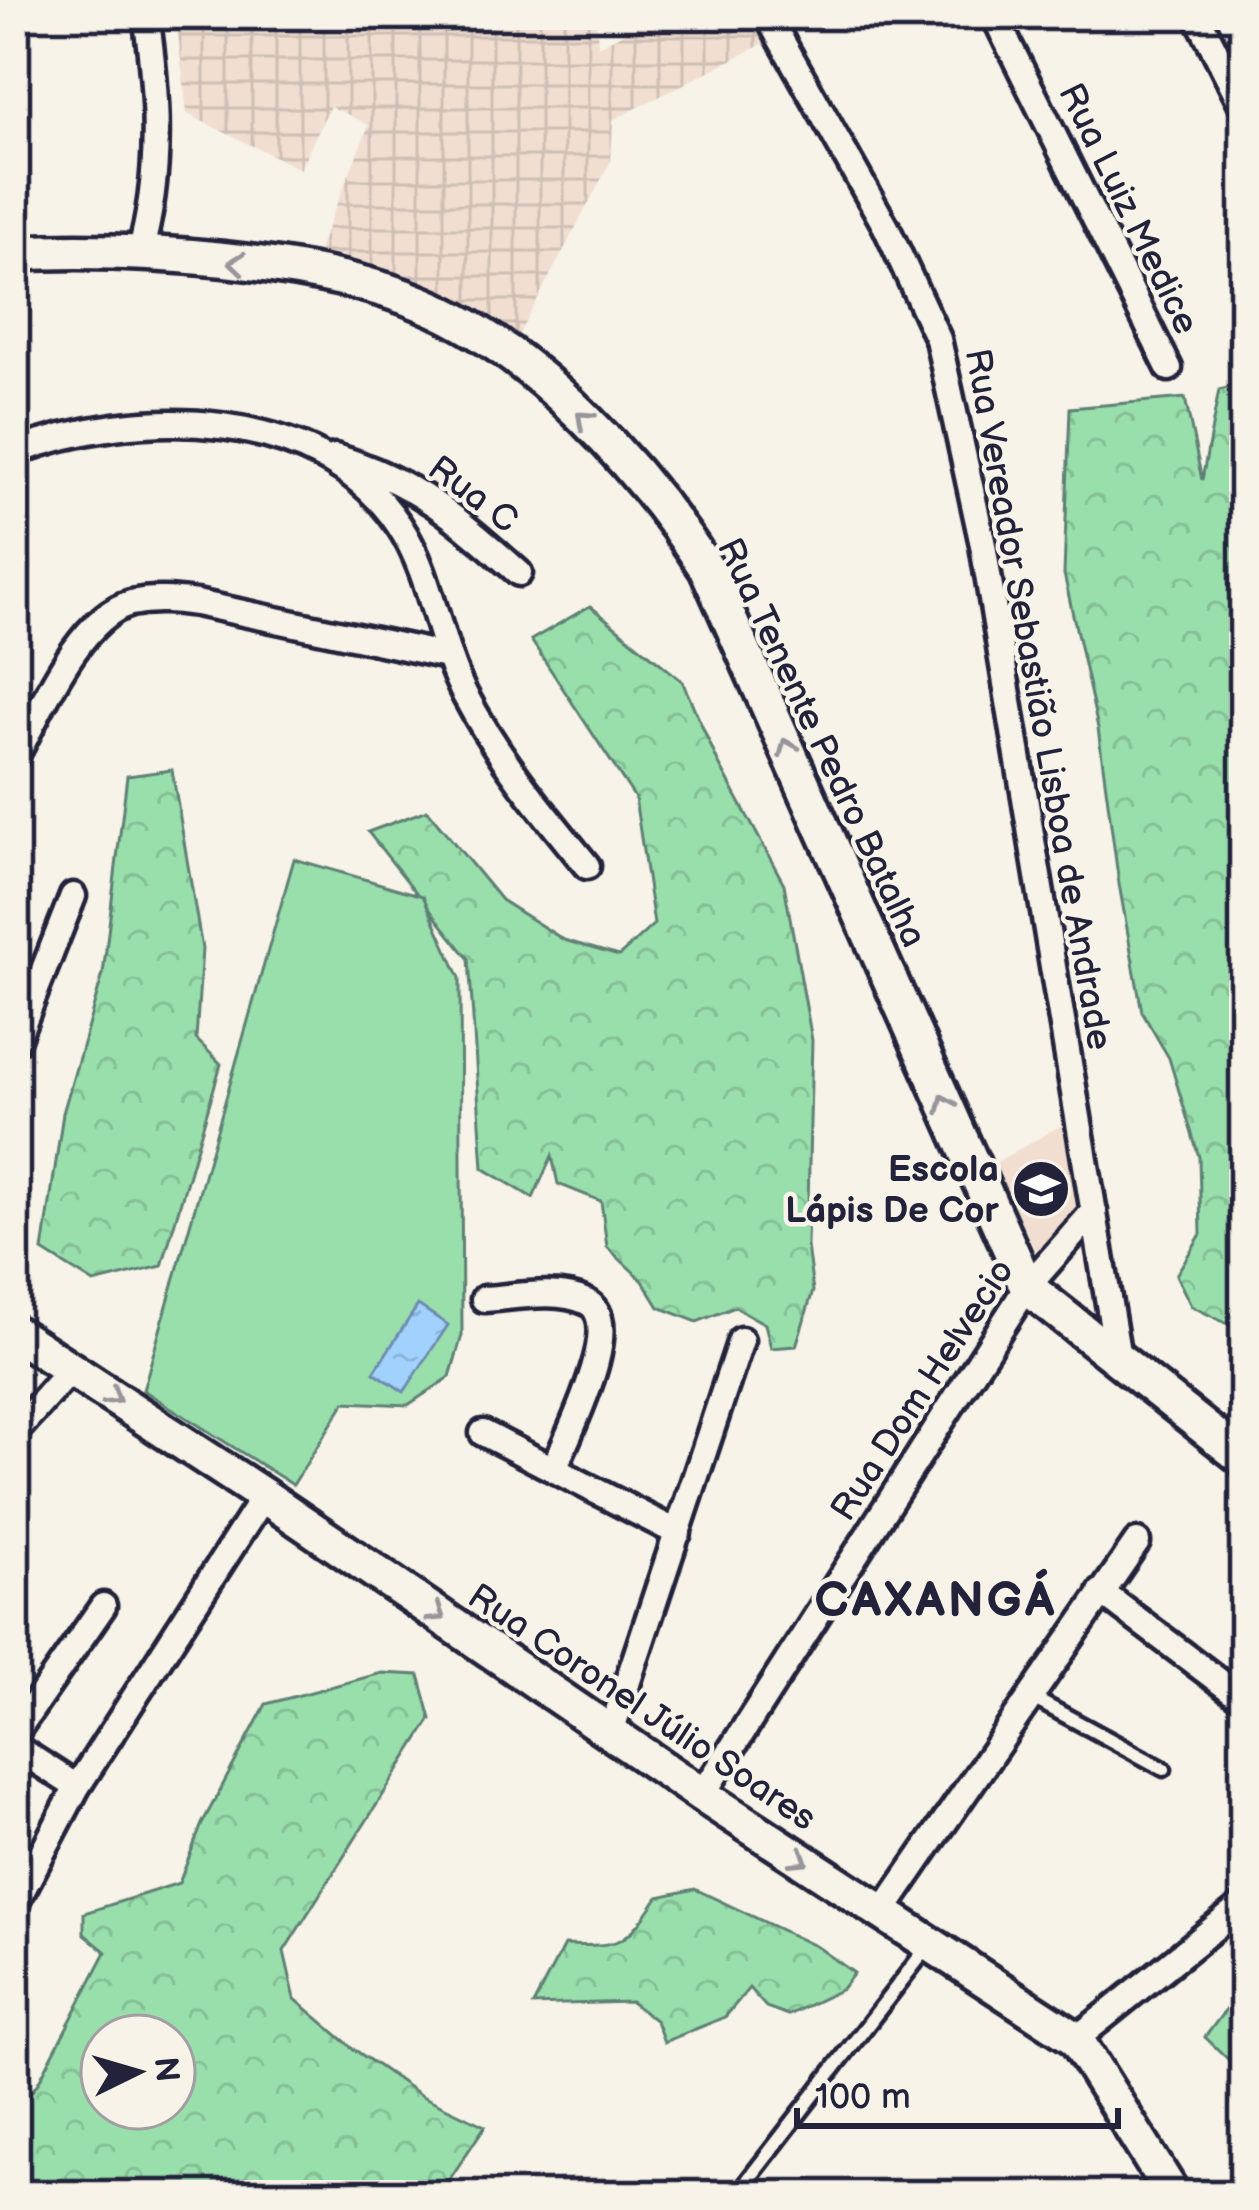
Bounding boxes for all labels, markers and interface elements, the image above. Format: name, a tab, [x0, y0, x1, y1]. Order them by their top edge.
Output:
street label: Rua Luiz Medice	[1048, 77, 1207, 342]
one-way arrow	[227, 251, 246, 276]
street label: Rua Vereador Sebastião Lisboa de Andrade	[955, 345, 1120, 1053]
one-way arrow	[576, 412, 597, 433]
street label: Rua C	[419, 447, 526, 543]
street label: Rua Tenente Pedro Batalha	[707, 532, 935, 954]
one-way arrow	[777, 738, 801, 759]
one-way arrow	[935, 1094, 959, 1116]
place label: Escola Lápis De Cor	[785, 1149, 1000, 1233]
school or university icon: Escola Lápis De Cor	[1010, 1158, 1072, 1220]
street label: Rua Dom Helvecio	[822, 1251, 1024, 1529]
one-way arrow	[100, 1383, 122, 1405]
district label: CAXANGÁ	[815, 1568, 1057, 1630]
street label: Rua Coronel Júlio Soares	[459, 1575, 824, 1841]
one-way arrow	[424, 1600, 446, 1622]
one-way arrow	[786, 1845, 808, 1867]
north arrow	[78, 2012, 198, 2132]
scale bar	[797, 2054, 1118, 2128]
text: N	[145, 2055, 187, 2084]
text: 100 m	[815, 2076, 911, 2119]

